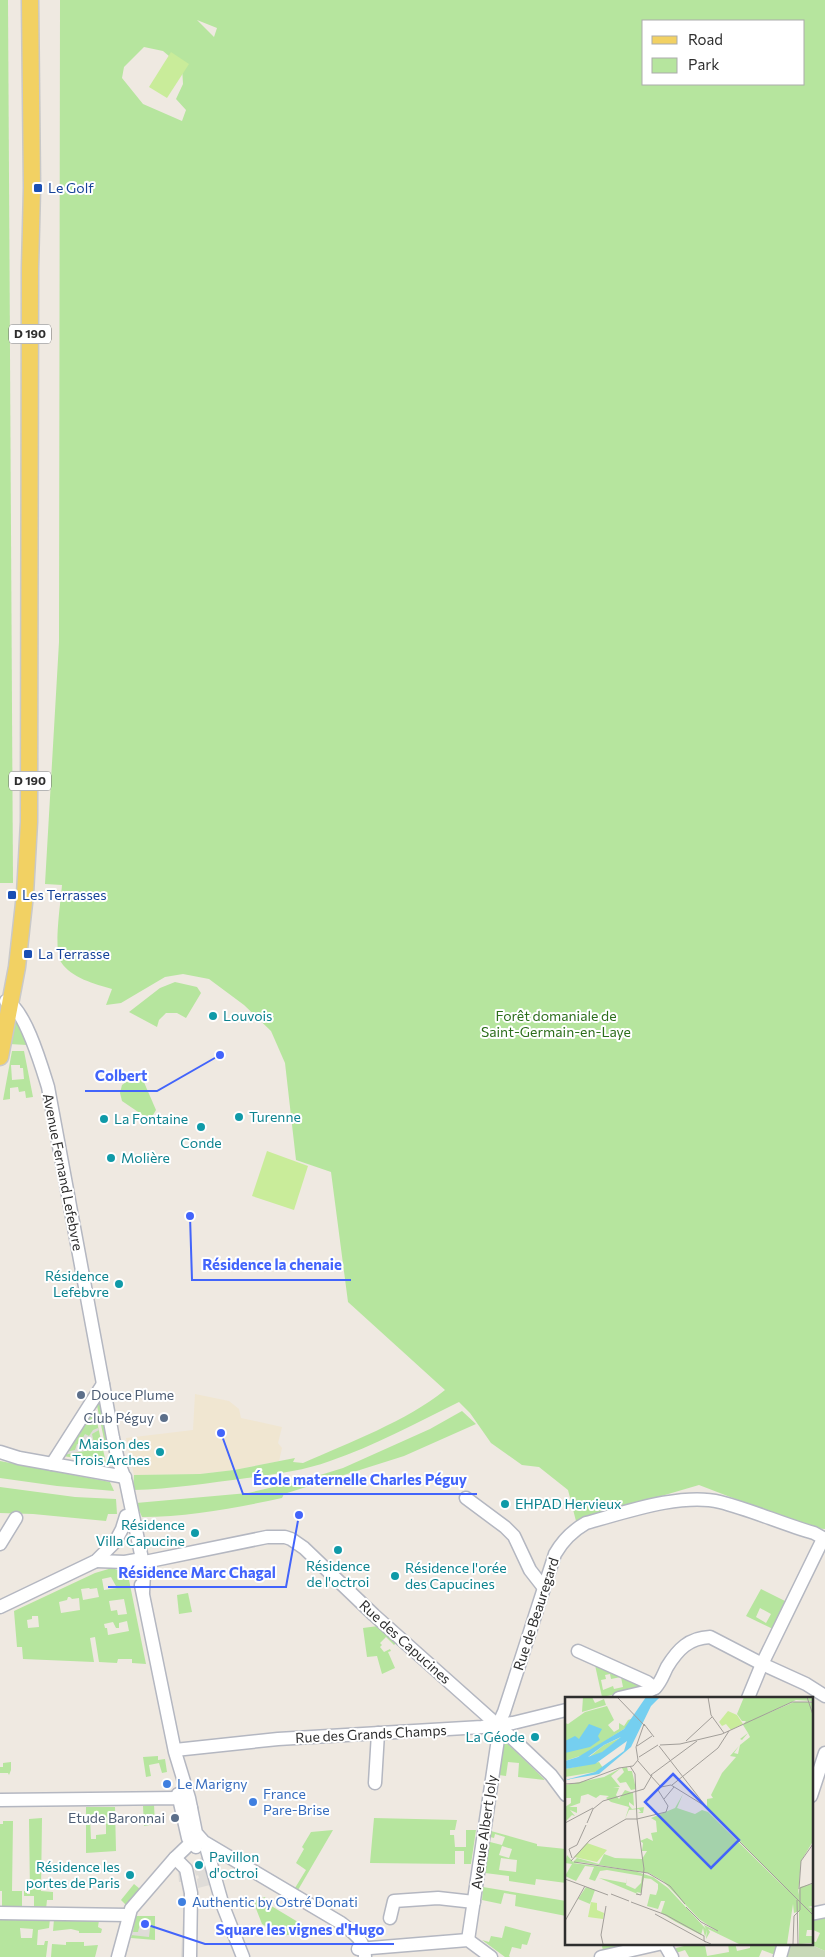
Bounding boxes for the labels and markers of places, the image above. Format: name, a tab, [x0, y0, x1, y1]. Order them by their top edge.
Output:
place label: Le Golf	[48, 179, 94, 196]
marker: Le Golf	[32, 182, 44, 194]
place label: Les Terrasses	[22, 886, 107, 903]
marker: Les Terrasses	[6, 889, 18, 901]
place label: La Terrasse	[38, 945, 110, 962]
marker: La Terrasse	[22, 948, 34, 960]
place label: Louvois	[223, 1007, 272, 1024]
marker: Louvois	[207, 1010, 219, 1022]
callout: Colbert	[85, 1061, 157, 1091]
place label: Turenne	[249, 1108, 301, 1125]
place label: La Fontaine	[114, 1110, 188, 1127]
marker: Turenne	[233, 1111, 245, 1123]
marker: La Fontaine	[98, 1113, 110, 1125]
marker: Conde	[195, 1121, 207, 1133]
place label: Conde	[180, 1134, 222, 1151]
place label: Molière	[121, 1149, 170, 1166]
marker: Molière	[105, 1152, 117, 1164]
callout: Résidence la chenaie	[192, 1250, 351, 1280]
place label: Résidence Lefebvre	[45, 1267, 109, 1300]
marker: Résidence Lefebvre	[113, 1278, 125, 1290]
place label: Douce Plume	[91, 1386, 174, 1403]
marker: Douce Plume	[75, 1389, 87, 1401]
place label: Club Péguy	[83, 1409, 154, 1426]
marker: Club Péguy	[158, 1412, 170, 1424]
place label: Maison des Trois Arches	[72, 1435, 150, 1468]
marker: Maison des Trois Arches	[154, 1446, 166, 1458]
callout: École maternelle Charles Péguy	[243, 1464, 477, 1494]
place label: EHPAD Hervieux	[515, 1495, 622, 1512]
marker: EHPAD Hervieux	[499, 1498, 511, 1510]
place label: Résidence Villa Capucine	[96, 1516, 185, 1549]
marker: Résidence Villa Capucine	[189, 1527, 201, 1539]
marker: Résidence de l'octroi	[332, 1544, 344, 1556]
callout: Résidence Marc Chagal	[108, 1557, 286, 1587]
place label: Résidence de l'octroi	[306, 1557, 370, 1590]
place label: Résidence l'orée des Capucines	[405, 1559, 507, 1592]
marker: Résidence l'orée des Capucines	[389, 1570, 401, 1582]
place label: La Géode	[466, 1728, 525, 1745]
marker: La Géode	[529, 1731, 541, 1743]
place label: Le Marigny	[177, 1775, 248, 1792]
marker: Le Marigny	[161, 1778, 173, 1790]
place label: France Pare-Brise	[263, 1785, 330, 1818]
marker: France Pare-Brise	[247, 1796, 259, 1808]
place label: Etude Baronnai	[68, 1809, 165, 1826]
marker: Etude Baronnai	[169, 1812, 181, 1824]
place label: Pavillon d'octroi	[209, 1848, 259, 1881]
place label: Résidence les portes de Paris	[26, 1858, 120, 1891]
marker: Pavillon d'octroi	[193, 1859, 205, 1871]
marker: Résidence les portes de Paris	[124, 1869, 136, 1881]
place label: Authentic by Ostré Donati	[192, 1893, 358, 1910]
marker: Authentic by Ostré Donati	[176, 1896, 188, 1908]
callout: Square les vignes d'Hugo	[205, 1914, 394, 1944]

